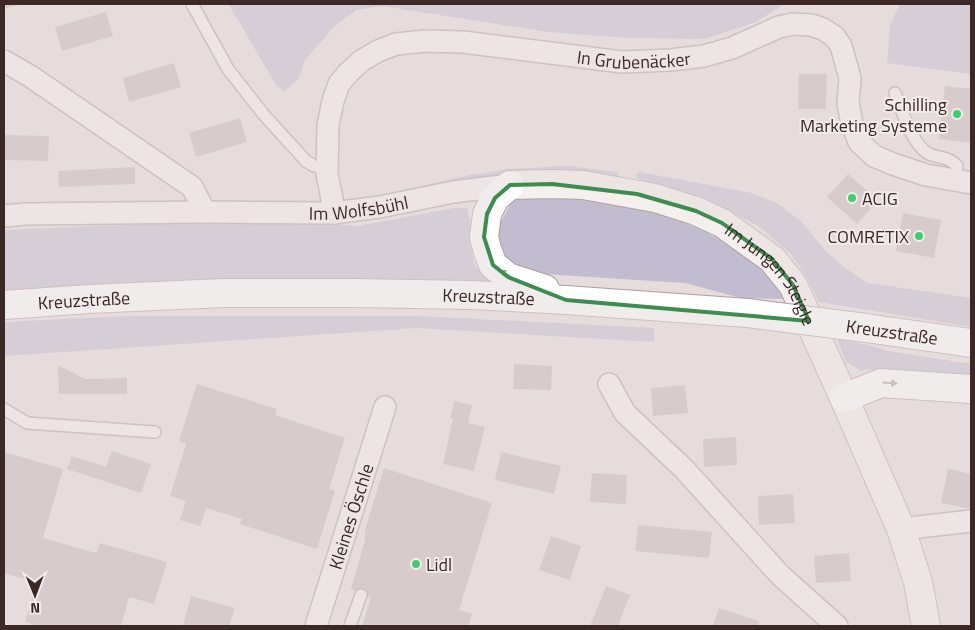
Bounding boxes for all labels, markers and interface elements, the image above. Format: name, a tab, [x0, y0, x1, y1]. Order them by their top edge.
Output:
street label: In Grubenäcker	[575, 43, 692, 76]
place label: Schilling Marketing Systeme	[800, 91, 947, 139]
marker: Schilling Marketing Systeme	[951, 108, 963, 120]
place label: ACIG	[862, 185, 898, 212]
street label: Im Wolfsbühl	[309, 188, 411, 226]
marker: ACIG	[846, 192, 858, 204]
street label: Im Jungen Steigle	[719, 216, 823, 330]
place label: COMRETIX	[827, 223, 909, 250]
marker: COMRETIX	[913, 230, 925, 242]
one-way arrow	[499, 270, 513, 279]
street label: Kreuzstraße	[442, 281, 536, 312]
street label: Kreuzstraße	[37, 284, 131, 316]
street label: Kreuzstraße	[844, 312, 940, 352]
one-way arrow	[882, 380, 898, 388]
street label: Kleines Öschle	[321, 460, 380, 573]
place label: Lidl	[426, 551, 452, 578]
marker: Lidl	[410, 558, 422, 570]
north arrow	[10, 570, 60, 620]
text: N	[30, 598, 40, 619]

